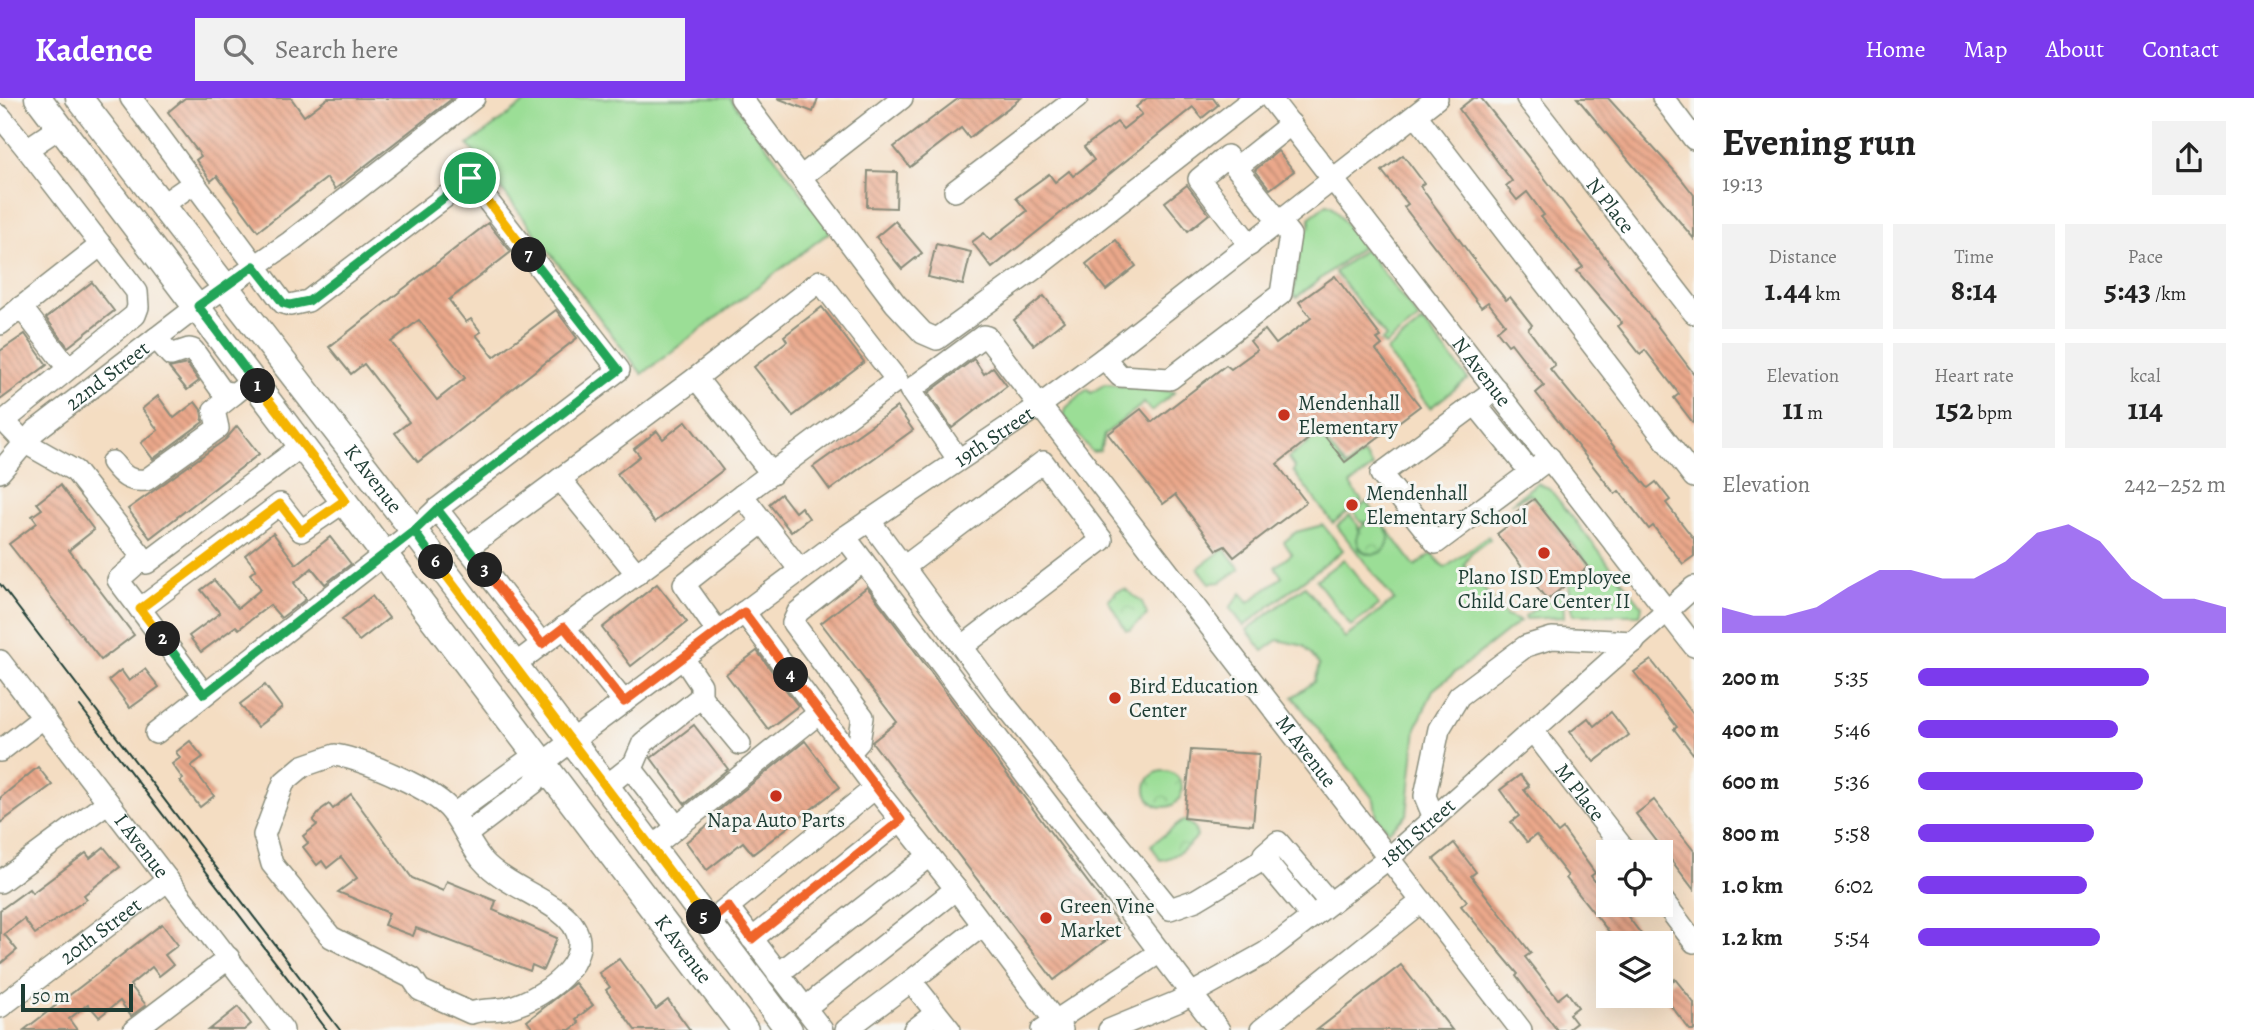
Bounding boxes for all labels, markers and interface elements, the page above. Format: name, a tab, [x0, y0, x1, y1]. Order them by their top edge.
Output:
search box	[195, 18, 685, 81]
text: Kadence	[35, 27, 153, 72]
icon: search	[219, 30, 257, 68]
text: Search here	[275, 32, 398, 67]
text: Home	[1865, 33, 1926, 65]
text: Map	[1964, 33, 2008, 65]
text: About	[2046, 33, 2104, 65]
text: Contact	[2142, 33, 2219, 65]
text: Evening run	[1722, 116, 1916, 168]
button: share	[2152, 121, 2226, 195]
pin	[440, 148, 500, 208]
icon: arrive	[451, 159, 489, 197]
text: 19:13	[1722, 168, 1763, 199]
street label: N Place	[1580, 172, 1641, 239]
pin: 7	[512, 238, 546, 272]
text: 7	[524, 241, 533, 267]
text: Distance	[1769, 244, 1837, 270]
text: Time	[1954, 244, 1994, 270]
text: Pace	[2128, 244, 2163, 270]
text: 1.44	[1765, 270, 1812, 310]
text: 8:14	[1951, 270, 1997, 310]
text: 5:43	[2104, 270, 2151, 310]
text: km	[1812, 281, 1841, 307]
text: /km	[2151, 281, 2186, 307]
street label: N Avenue	[1446, 331, 1518, 413]
street label: 22nd Street	[60, 334, 155, 417]
text: Elevation	[1766, 363, 1839, 389]
text: Heart rate	[1934, 363, 2014, 389]
text: kcal	[2130, 363, 2161, 389]
pin: 1	[240, 368, 276, 404]
text: 1	[254, 372, 261, 398]
place label: Mendenhall Elementary	[1298, 389, 1400, 441]
text: 11	[1782, 389, 1804, 429]
text: 152	[1935, 389, 1973, 429]
text: 114	[2128, 389, 2163, 429]
street label: 19th Street	[948, 399, 1039, 473]
text: m	[1804, 400, 1823, 426]
text: bpm	[1973, 400, 2013, 426]
marker: Mendenhall Elementary	[1276, 407, 1292, 423]
street label: K Avenue	[338, 438, 409, 519]
text: Elevation	[1722, 469, 1810, 500]
text: 242–252 m	[2124, 469, 2226, 500]
place label: Mendenhall Elementary School	[1366, 479, 1527, 531]
marker: Mendenhall Elementary School	[1344, 497, 1360, 513]
pin: 6	[418, 545, 453, 580]
marker: Plano ISD Employee Child Care Center II	[1536, 545, 1552, 561]
text: 6	[431, 548, 440, 574]
pin: 3	[468, 552, 503, 588]
text: 3	[480, 556, 489, 582]
place label: Plano ISD Employee Child Care Center II	[1457, 563, 1631, 615]
pin: 2	[146, 622, 180, 656]
text: 2	[158, 625, 167, 651]
pin: 4	[774, 658, 808, 692]
text: 4	[786, 661, 795, 687]
text: 200 m	[1722, 662, 1780, 693]
text: 5:35	[1834, 662, 1869, 693]
place label: Bird Education Center	[1129, 672, 1258, 724]
marker: Bird Education Center	[1107, 690, 1123, 706]
street label: M Avenue	[1269, 709, 1343, 793]
text: 400 m	[1722, 714, 1779, 745]
text: 5:46	[1834, 714, 1870, 745]
street label: M Place	[1549, 757, 1611, 827]
text: 600 m	[1722, 766, 1779, 797]
text: 5:36	[1834, 766, 1870, 797]
marker: Napa Auto Parts	[768, 788, 784, 804]
street label: 18th Street	[1375, 792, 1461, 873]
place label: Napa Auto Parts	[707, 806, 845, 834]
street label: I Avenue	[108, 808, 176, 884]
text: 800 m	[1722, 818, 1779, 849]
text: 5:58	[1834, 818, 1870, 849]
map controls	[1596, 840, 1673, 1008]
button: locate	[1596, 840, 1673, 917]
text: 1.0 km	[1722, 870, 1783, 901]
text: 6:02	[1834, 870, 1873, 901]
street label: 20th Street	[54, 891, 147, 971]
place label: Green Vine Market	[1060, 892, 1155, 944]
pin: 5	[686, 900, 722, 934]
text: 5	[699, 903, 708, 929]
street label: K Avenue	[648, 909, 719, 989]
marker: Green Vine Market	[1038, 910, 1054, 926]
text: 1.2 km	[1722, 922, 1783, 953]
text: 5:54	[1834, 922, 1870, 953]
button: layers	[1596, 931, 1673, 1008]
scale bar	[21, 981, 133, 1013]
text: 50 m	[32, 983, 70, 1009]

